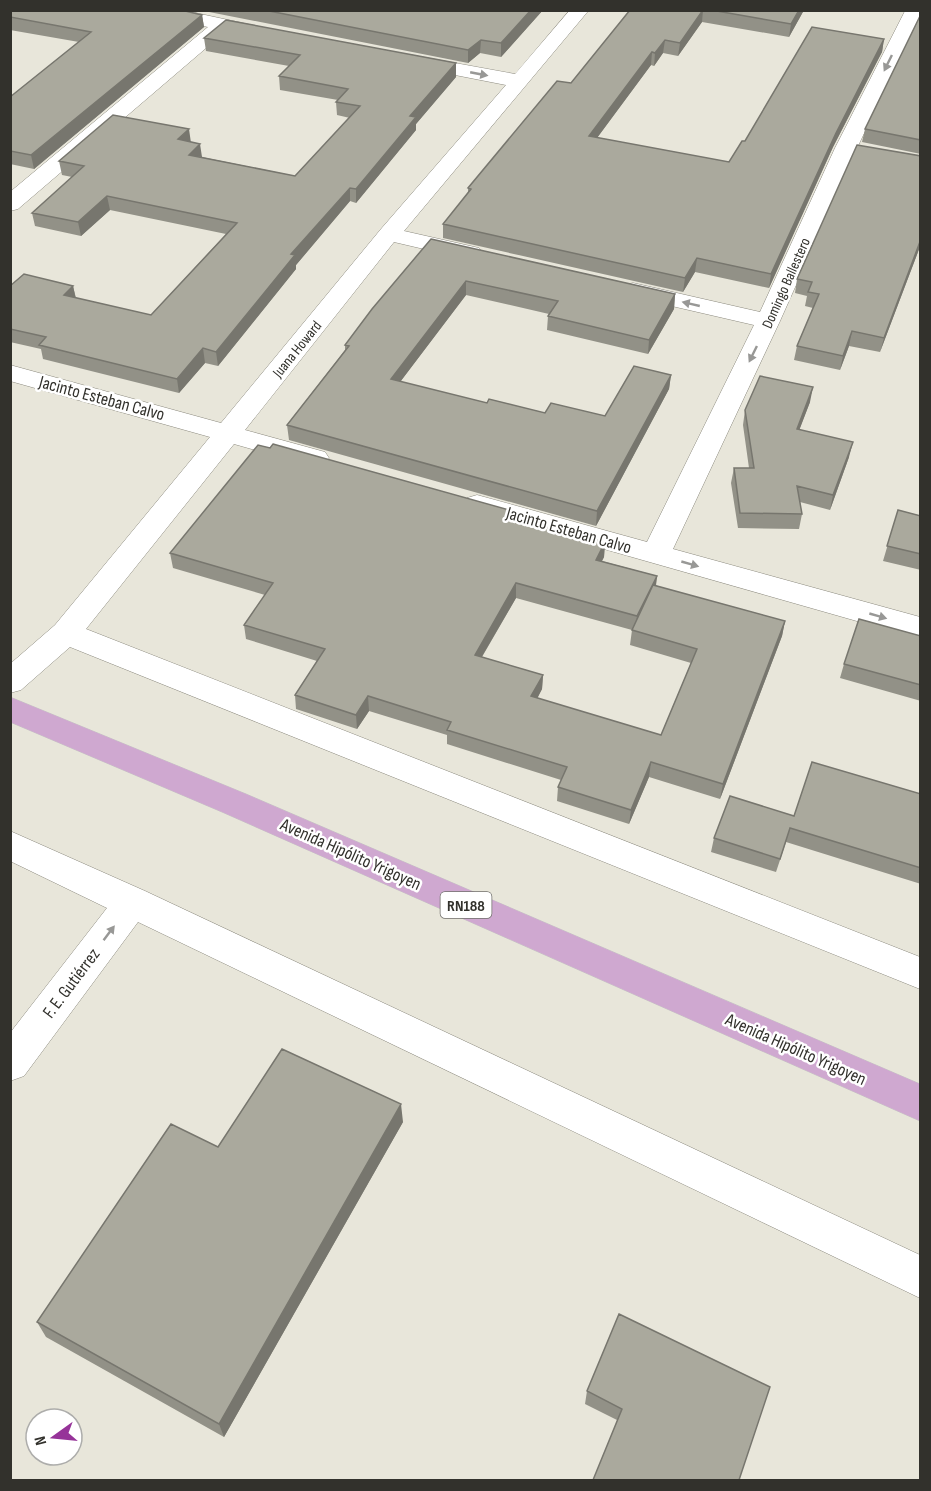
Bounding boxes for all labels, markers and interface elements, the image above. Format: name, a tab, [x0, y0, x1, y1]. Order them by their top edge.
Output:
one-way arrow	[884, 54, 894, 72]
one-way arrow	[469, 70, 488, 79]
street label: Domingo Ballestero	[758, 235, 815, 331]
one-way arrow	[682, 298, 700, 308]
street label: Juana Howard	[268, 317, 326, 382]
one-way arrow	[748, 345, 757, 362]
street label: Jacinto Esteban Calvo	[36, 371, 167, 425]
street label: Jacinto Esteban Calvo	[503, 502, 634, 558]
one-way arrow	[681, 559, 699, 569]
one-way arrow	[869, 612, 887, 621]
street label: Avenida Hipólito Yrigoyen	[276, 814, 424, 895]
road number: RN188	[440, 892, 492, 918]
one-way arrow	[103, 926, 115, 942]
street label: F. E. Gutiérrez	[38, 944, 105, 1022]
street label: Avenida Hipólito Yrigoyen	[721, 1009, 869, 1090]
north arrow	[24, 1407, 84, 1467]
text: N	[31, 1434, 51, 1447]

